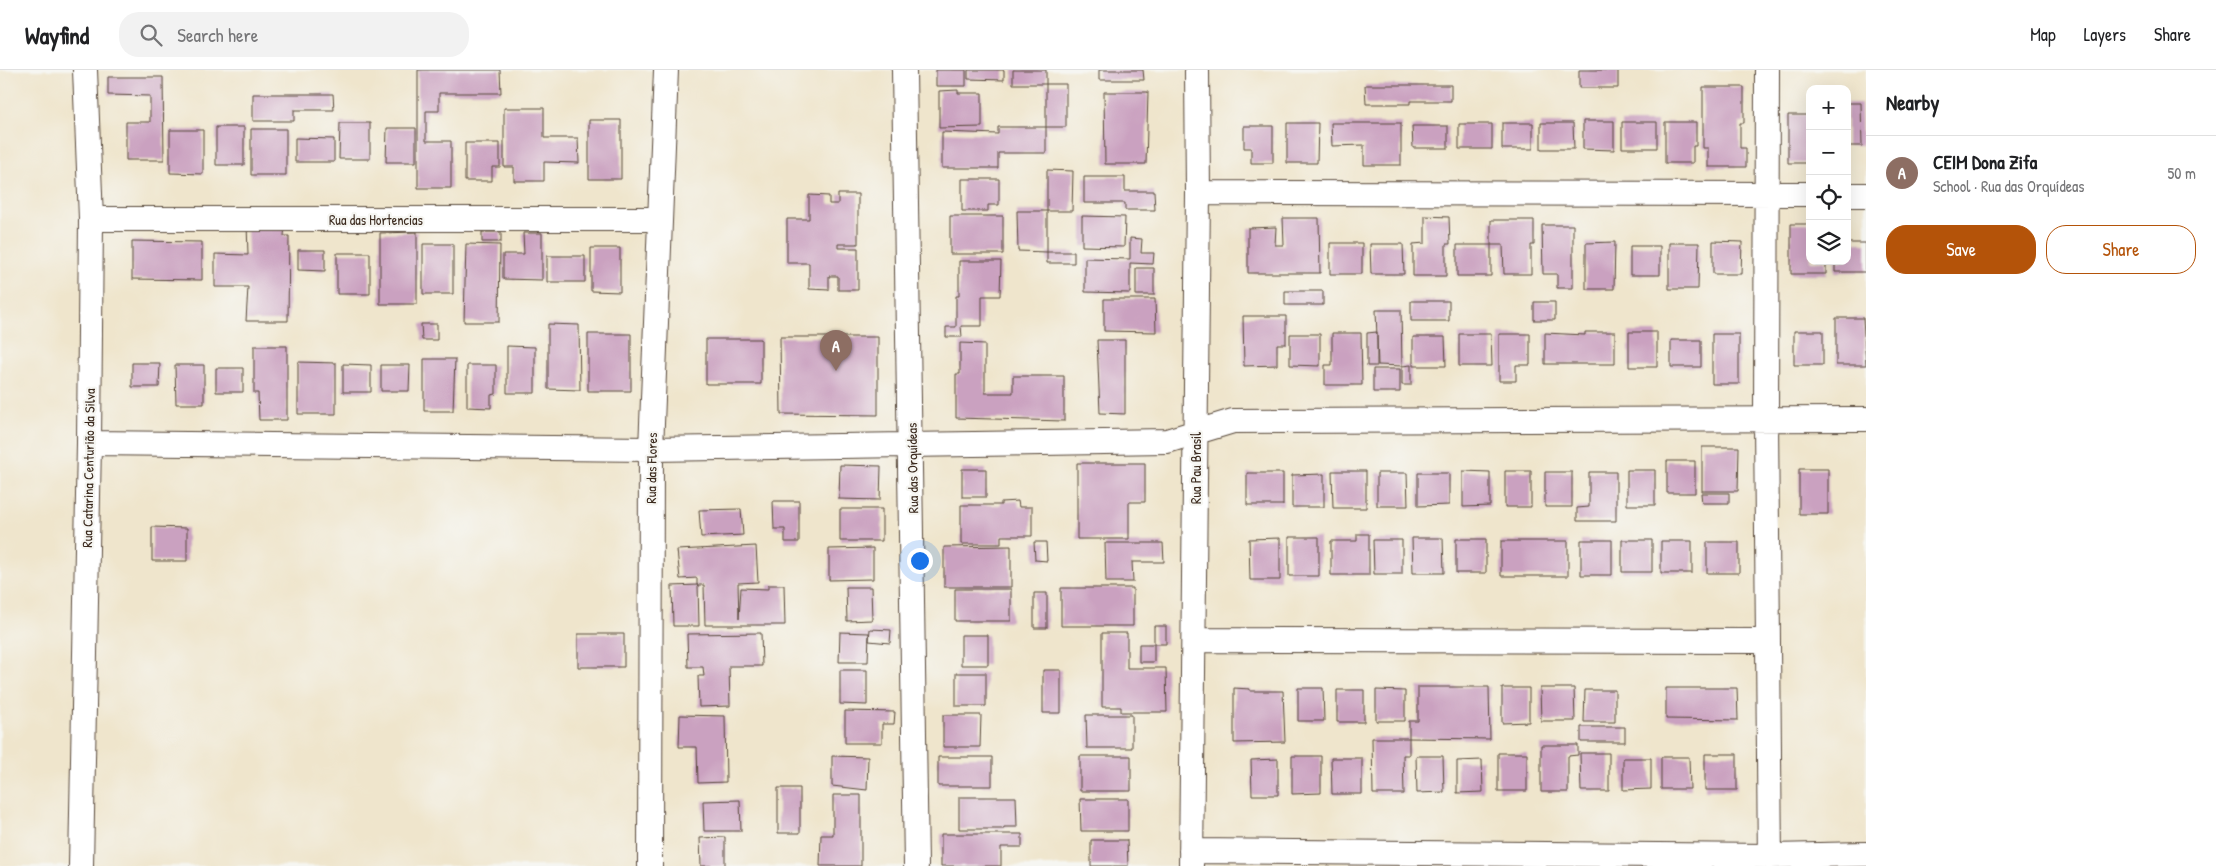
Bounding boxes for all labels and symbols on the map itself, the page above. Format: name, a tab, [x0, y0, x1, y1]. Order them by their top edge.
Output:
street label: Rua das Hortencias	[329, 210, 423, 229]
pin: A	[820, 330, 852, 371]
street label: Rua Catarina Centurião da Silva	[77, 388, 99, 548]
street label: Rua das Orquídeas	[902, 423, 923, 513]
street label: Rua das Flores	[641, 432, 661, 504]
street label: Rua Pau Brasil	[1186, 432, 1205, 504]
your location	[907, 548, 933, 574]

